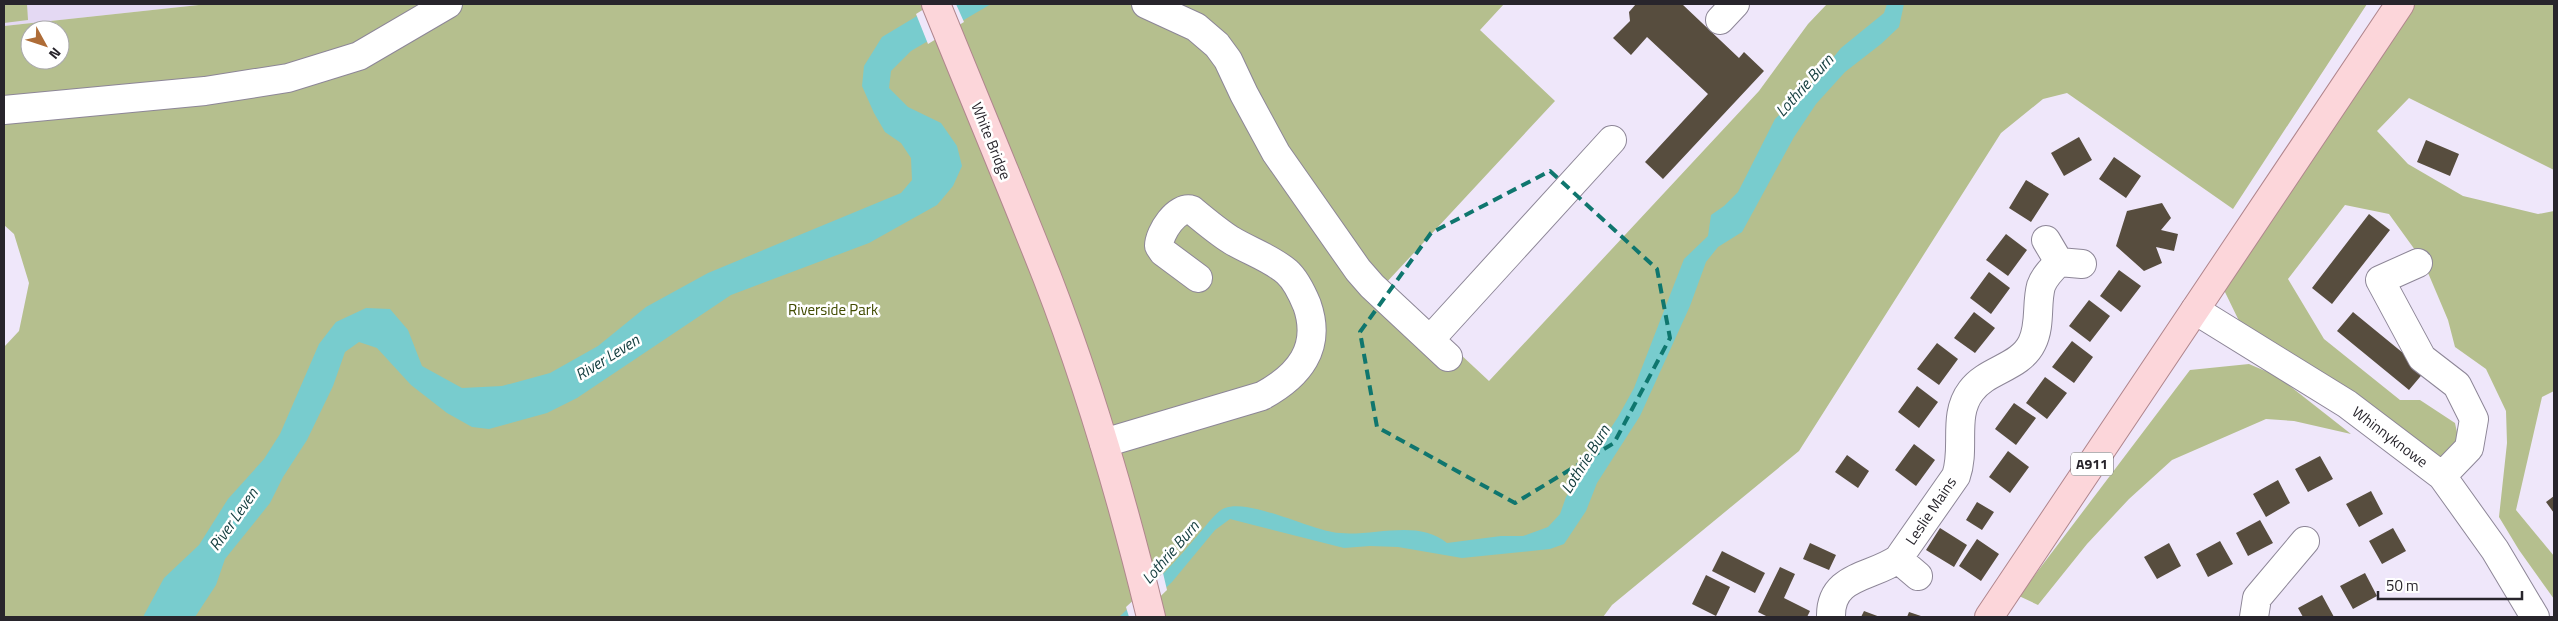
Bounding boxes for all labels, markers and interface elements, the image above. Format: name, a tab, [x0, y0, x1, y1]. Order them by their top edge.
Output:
north arrow	[20, 20, 70, 70]
text: N	[44, 43, 67, 64]
water label: Lothrie Burn	[1769, 48, 1839, 122]
street label: White Bridge	[965, 99, 1017, 183]
park label: Riverside Park	[788, 298, 878, 321]
water label: River Leven	[570, 327, 645, 386]
street label: Whinnyknowe	[2347, 400, 2433, 473]
water label: Lothrie Burn	[1554, 419, 1616, 498]
road number: A911	[2071, 452, 2113, 476]
street label: Leslie Mains	[1899, 472, 1962, 549]
water label: River Leven	[203, 482, 264, 555]
water label: Lothrie Burn	[1136, 514, 1205, 589]
scale bar	[2378, 568, 2522, 600]
text: 50 m	[2386, 574, 2419, 597]

